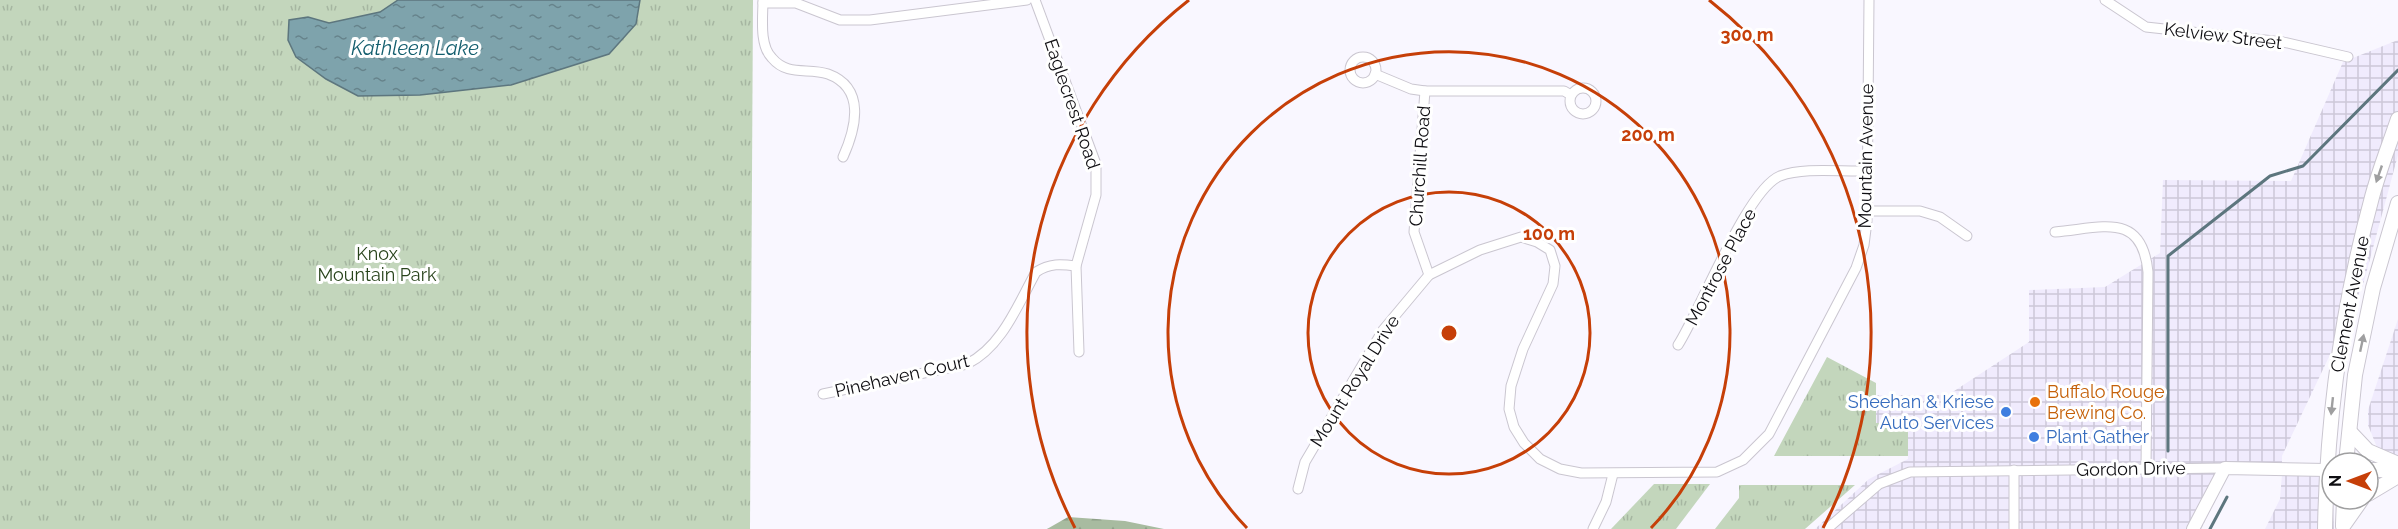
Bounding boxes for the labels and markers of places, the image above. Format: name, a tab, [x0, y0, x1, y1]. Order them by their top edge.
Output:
centre of rings	[1439, 323, 1459, 343]
place label: Buffalo Rouge Brewing Co.	[2047, 381, 2165, 423]
place label: Sheehan & Kriese Auto Services	[1848, 391, 1994, 433]
marker: Buffalo Rouge Brewing Co.	[2028, 395, 2042, 409]
marker: Sheehan & Kriese Auto Services	[1999, 405, 2013, 419]
place label: Plant Gather	[2046, 426, 2150, 447]
marker: Plant Gather	[2027, 430, 2041, 444]

